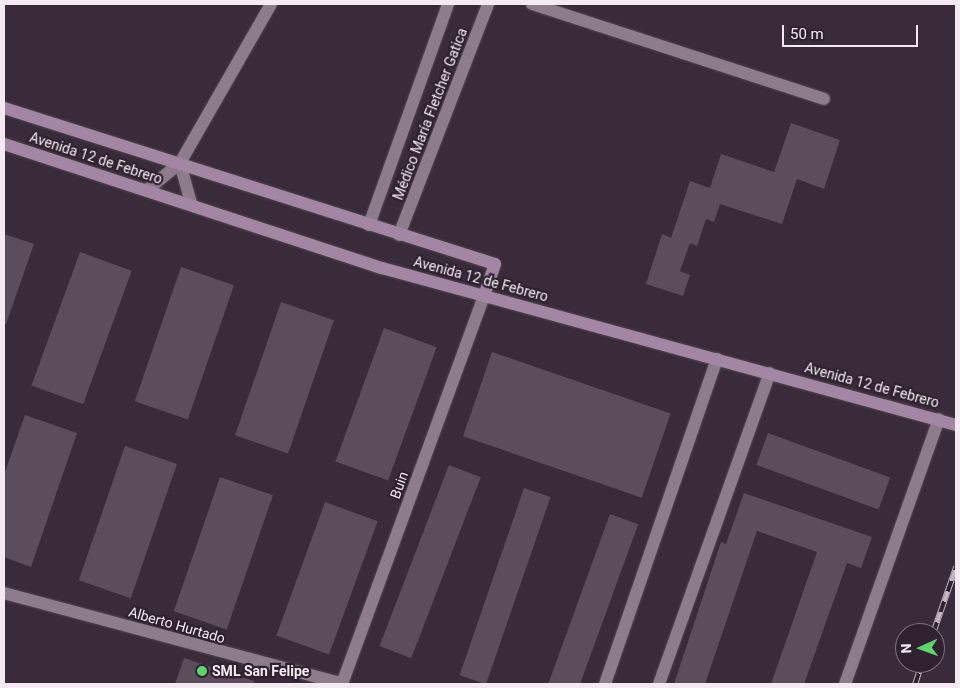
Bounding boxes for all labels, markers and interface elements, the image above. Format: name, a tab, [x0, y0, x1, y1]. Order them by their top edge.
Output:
scale bar	[785, 15, 921, 47]
text: 50 m	[790, 25, 824, 43]
street label: Médico María Fletcher Gatica	[389, 26, 471, 202]
street label: Avenida 12 de Febrero	[28, 129, 164, 187]
street label: Avenida 12 de Febrero	[412, 253, 550, 305]
street label: Avenida 12 de Febrero	[803, 359, 941, 411]
street label: Buin	[386, 469, 412, 501]
street label: Alberto Hurtado	[127, 603, 227, 647]
north arrow	[895, 623, 945, 673]
text: N	[898, 643, 914, 654]
place label: SML San Felipe	[212, 663, 309, 679]
marker: SML San Felipe	[196, 665, 208, 677]

